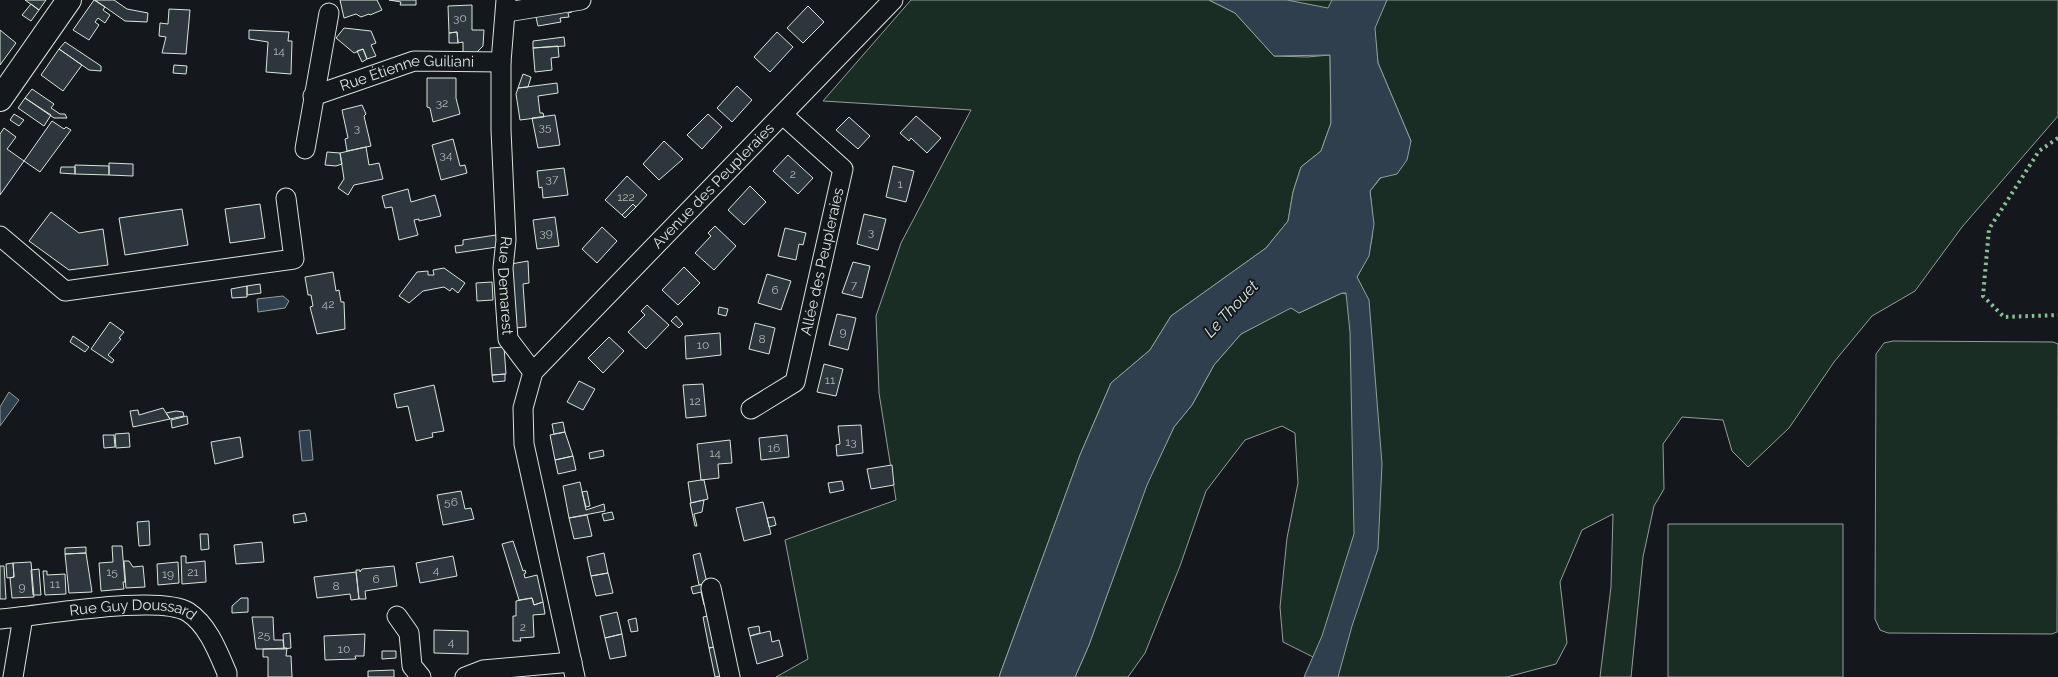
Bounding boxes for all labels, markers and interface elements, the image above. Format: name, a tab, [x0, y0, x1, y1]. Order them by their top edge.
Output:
house number: 30	[453, 11, 467, 25]
house number: 14	[273, 44, 285, 58]
street label: Rue Étienne Guiliani	[337, 52, 474, 95]
house number: 32	[436, 96, 448, 110]
street label: Avenue des Peupleraies	[648, 119, 778, 252]
house number: 35	[539, 120, 552, 134]
house number: 3	[354, 121, 360, 135]
house number: 34	[440, 148, 453, 162]
house number: 2	[790, 167, 796, 181]
house number: 37	[546, 172, 559, 186]
house number: 1	[897, 177, 903, 191]
street label: Allée des Peupleraies	[797, 186, 847, 337]
house number: 122	[617, 190, 635, 204]
house number: 3	[868, 225, 874, 239]
house number: 39	[539, 226, 553, 240]
street label: Rue Demarest	[494, 235, 517, 335]
water label: Le Thouet	[1200, 276, 1263, 341]
house number: 7	[851, 278, 858, 292]
house number: 6	[771, 283, 779, 297]
house number: 42	[322, 297, 334, 311]
house number: 9	[839, 325, 847, 339]
house number: 8	[758, 332, 766, 346]
house number: 10	[697, 338, 709, 352]
house number: 11	[825, 373, 835, 387]
house number: 12	[689, 394, 701, 408]
house number: 13	[845, 435, 857, 449]
house number: 16	[768, 441, 780, 455]
house number: 14	[709, 446, 721, 460]
house number: 56	[444, 495, 458, 509]
house number: 4	[433, 563, 440, 577]
house number: 15	[106, 565, 118, 579]
house number: 21	[187, 565, 199, 579]
house number: 19	[162, 567, 174, 581]
house number: 6	[372, 572, 380, 586]
house number: 11	[50, 577, 60, 591]
house number: 8	[332, 579, 340, 593]
house number: 9	[18, 580, 26, 594]
street label: Rue Guy Doussard	[68, 596, 200, 624]
house number: 2	[520, 620, 526, 634]
house number: 25	[258, 628, 271, 642]
house number: 4	[448, 635, 455, 649]
house number: 10	[338, 642, 350, 656]

